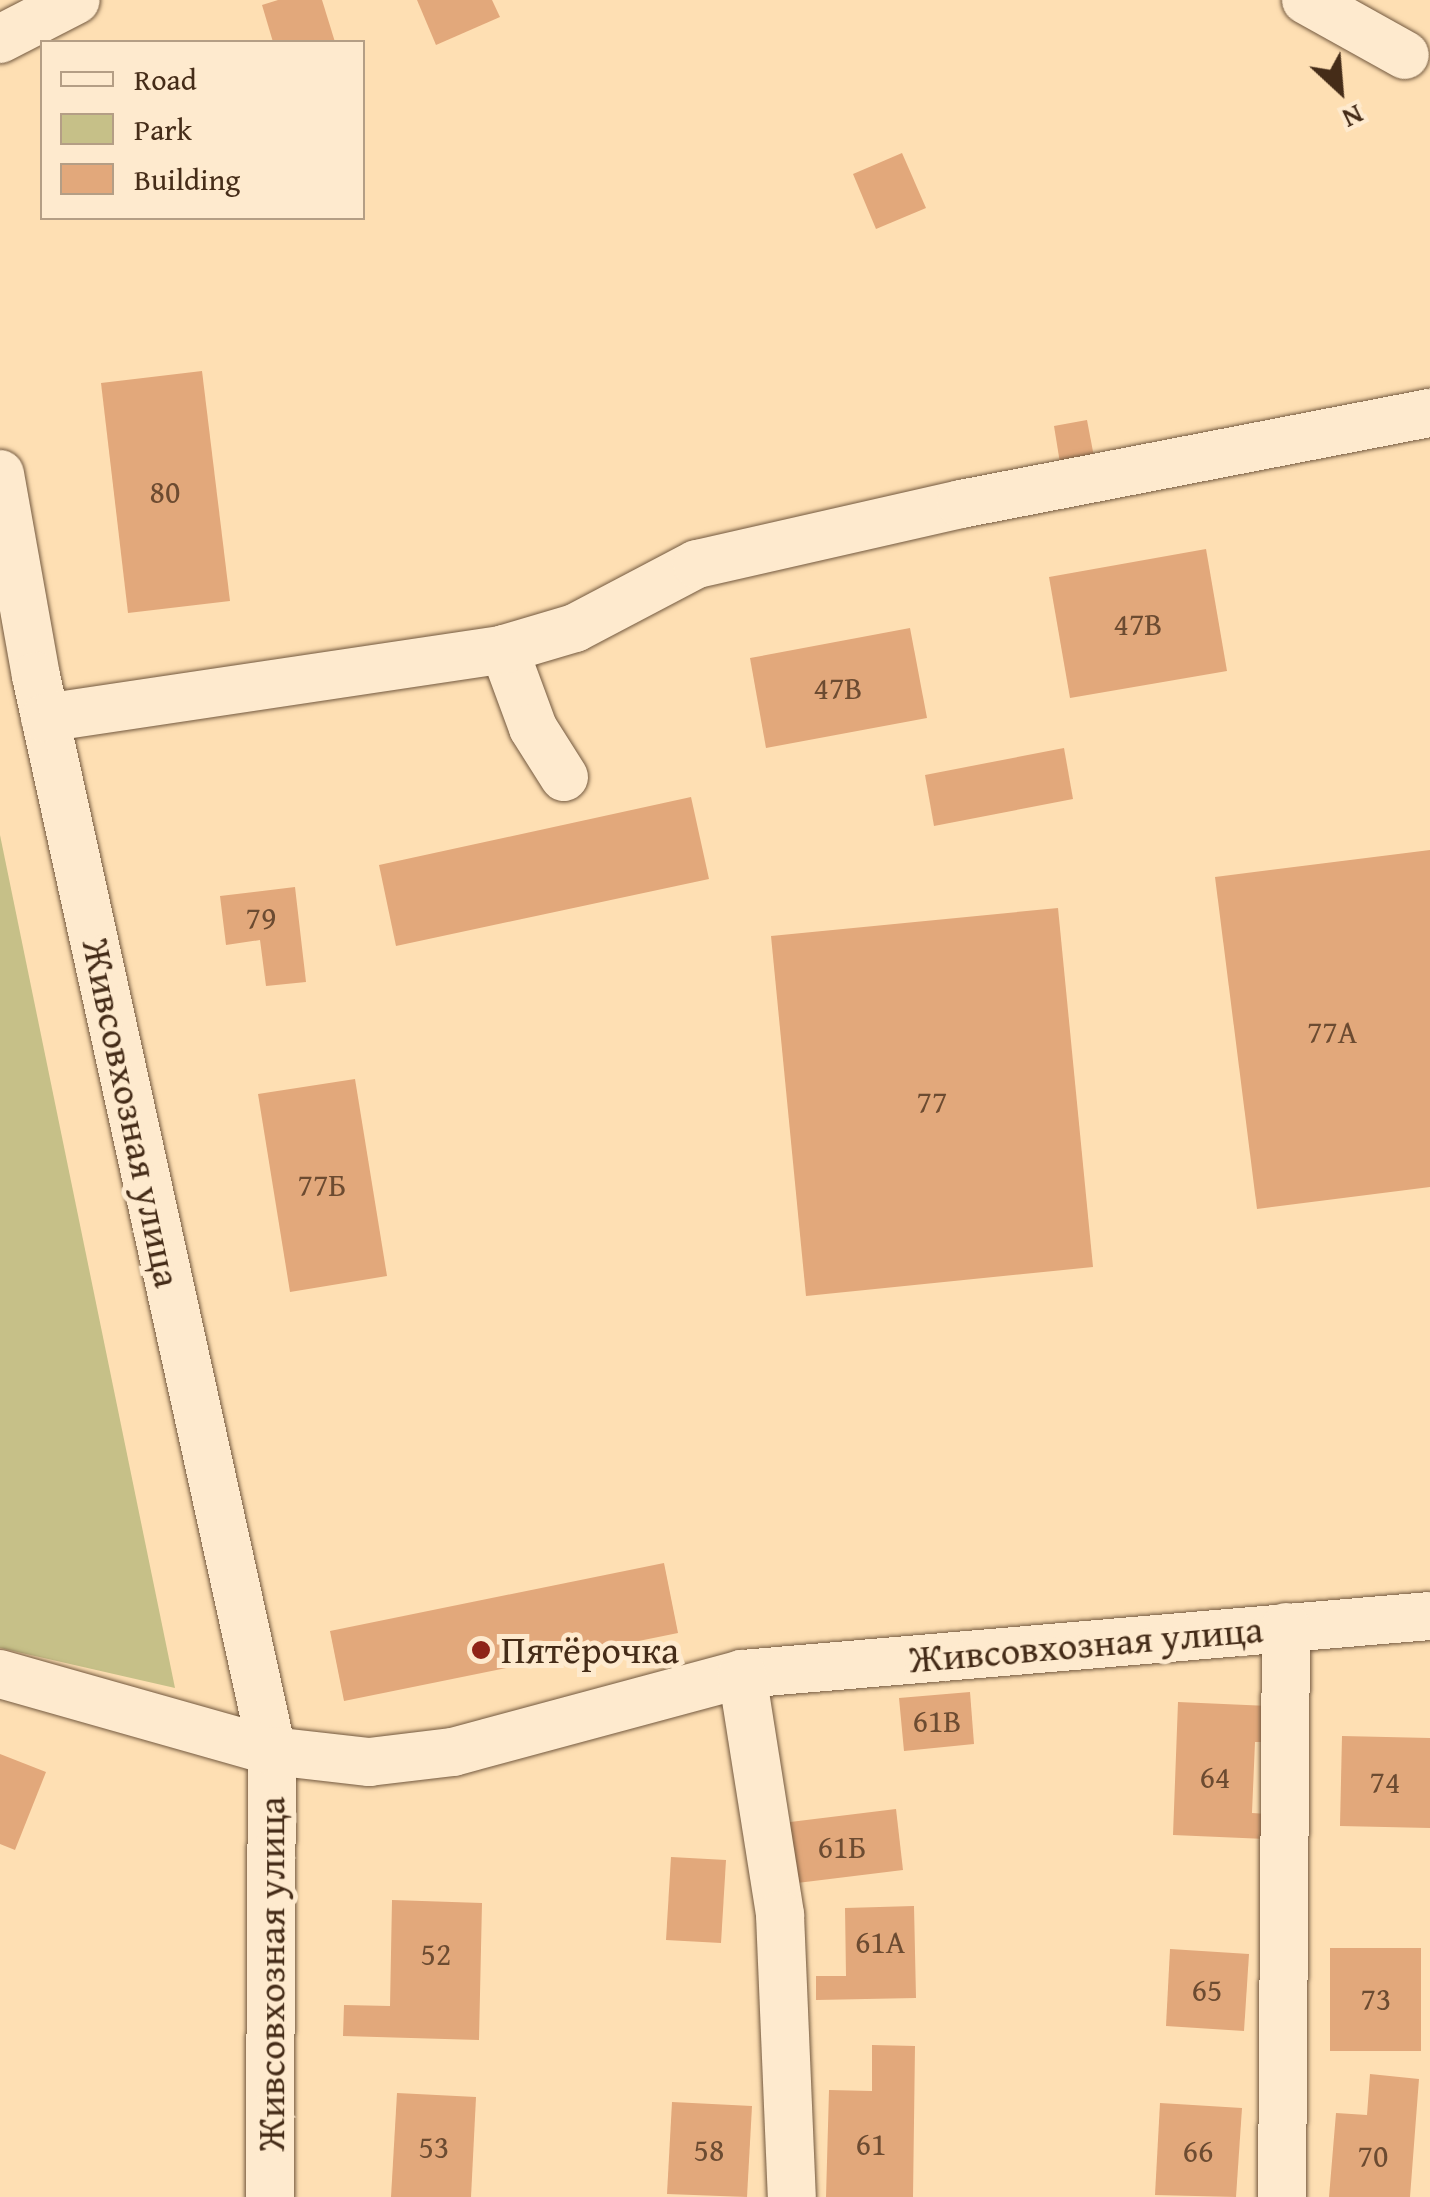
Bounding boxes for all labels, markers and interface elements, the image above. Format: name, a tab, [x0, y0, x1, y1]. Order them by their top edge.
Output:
legend	[40, 40, 365, 220]
north arrow	[1290, 40, 1390, 140]
text: Road	[134, 57, 197, 101]
text: N	[1336, 95, 1371, 140]
text: Park	[134, 107, 192, 151]
text: Building	[134, 157, 240, 201]
house number: 80	[150, 473, 180, 511]
house number: 47В	[1114, 605, 1162, 643]
house number: 47В	[814, 669, 862, 707]
house number: 79	[246, 899, 276, 937]
street label: Живсовхозная улица	[73, 935, 191, 1291]
house number: 77А	[1307, 1013, 1357, 1051]
house number: 77	[917, 1083, 947, 1121]
house number: 77Б	[298, 1166, 346, 1204]
street label: Живсовхозная улица	[907, 1606, 1265, 1682]
place label: Пятёрочка	[501, 1627, 679, 1673]
marker: Пятёрочка	[470, 1639, 492, 1661]
house number: 61В	[913, 1702, 961, 1740]
house number: 64	[1200, 1758, 1230, 1796]
house number: 74	[1370, 1763, 1400, 1801]
street label: Живсовхозная улица	[248, 1796, 294, 2152]
house number: 61Б	[818, 1828, 866, 1866]
house number: 61А	[855, 1923, 905, 1961]
house number: 52	[421, 1935, 451, 1973]
house number: 65	[1192, 1971, 1222, 2009]
house number: 73	[1361, 1980, 1391, 2018]
house number: 61	[856, 2125, 886, 2163]
house number: 53	[419, 2128, 449, 2166]
house number: 58	[694, 2131, 724, 2169]
house number: 66	[1183, 2132, 1213, 2170]
house number: 70	[1358, 2137, 1388, 2175]

